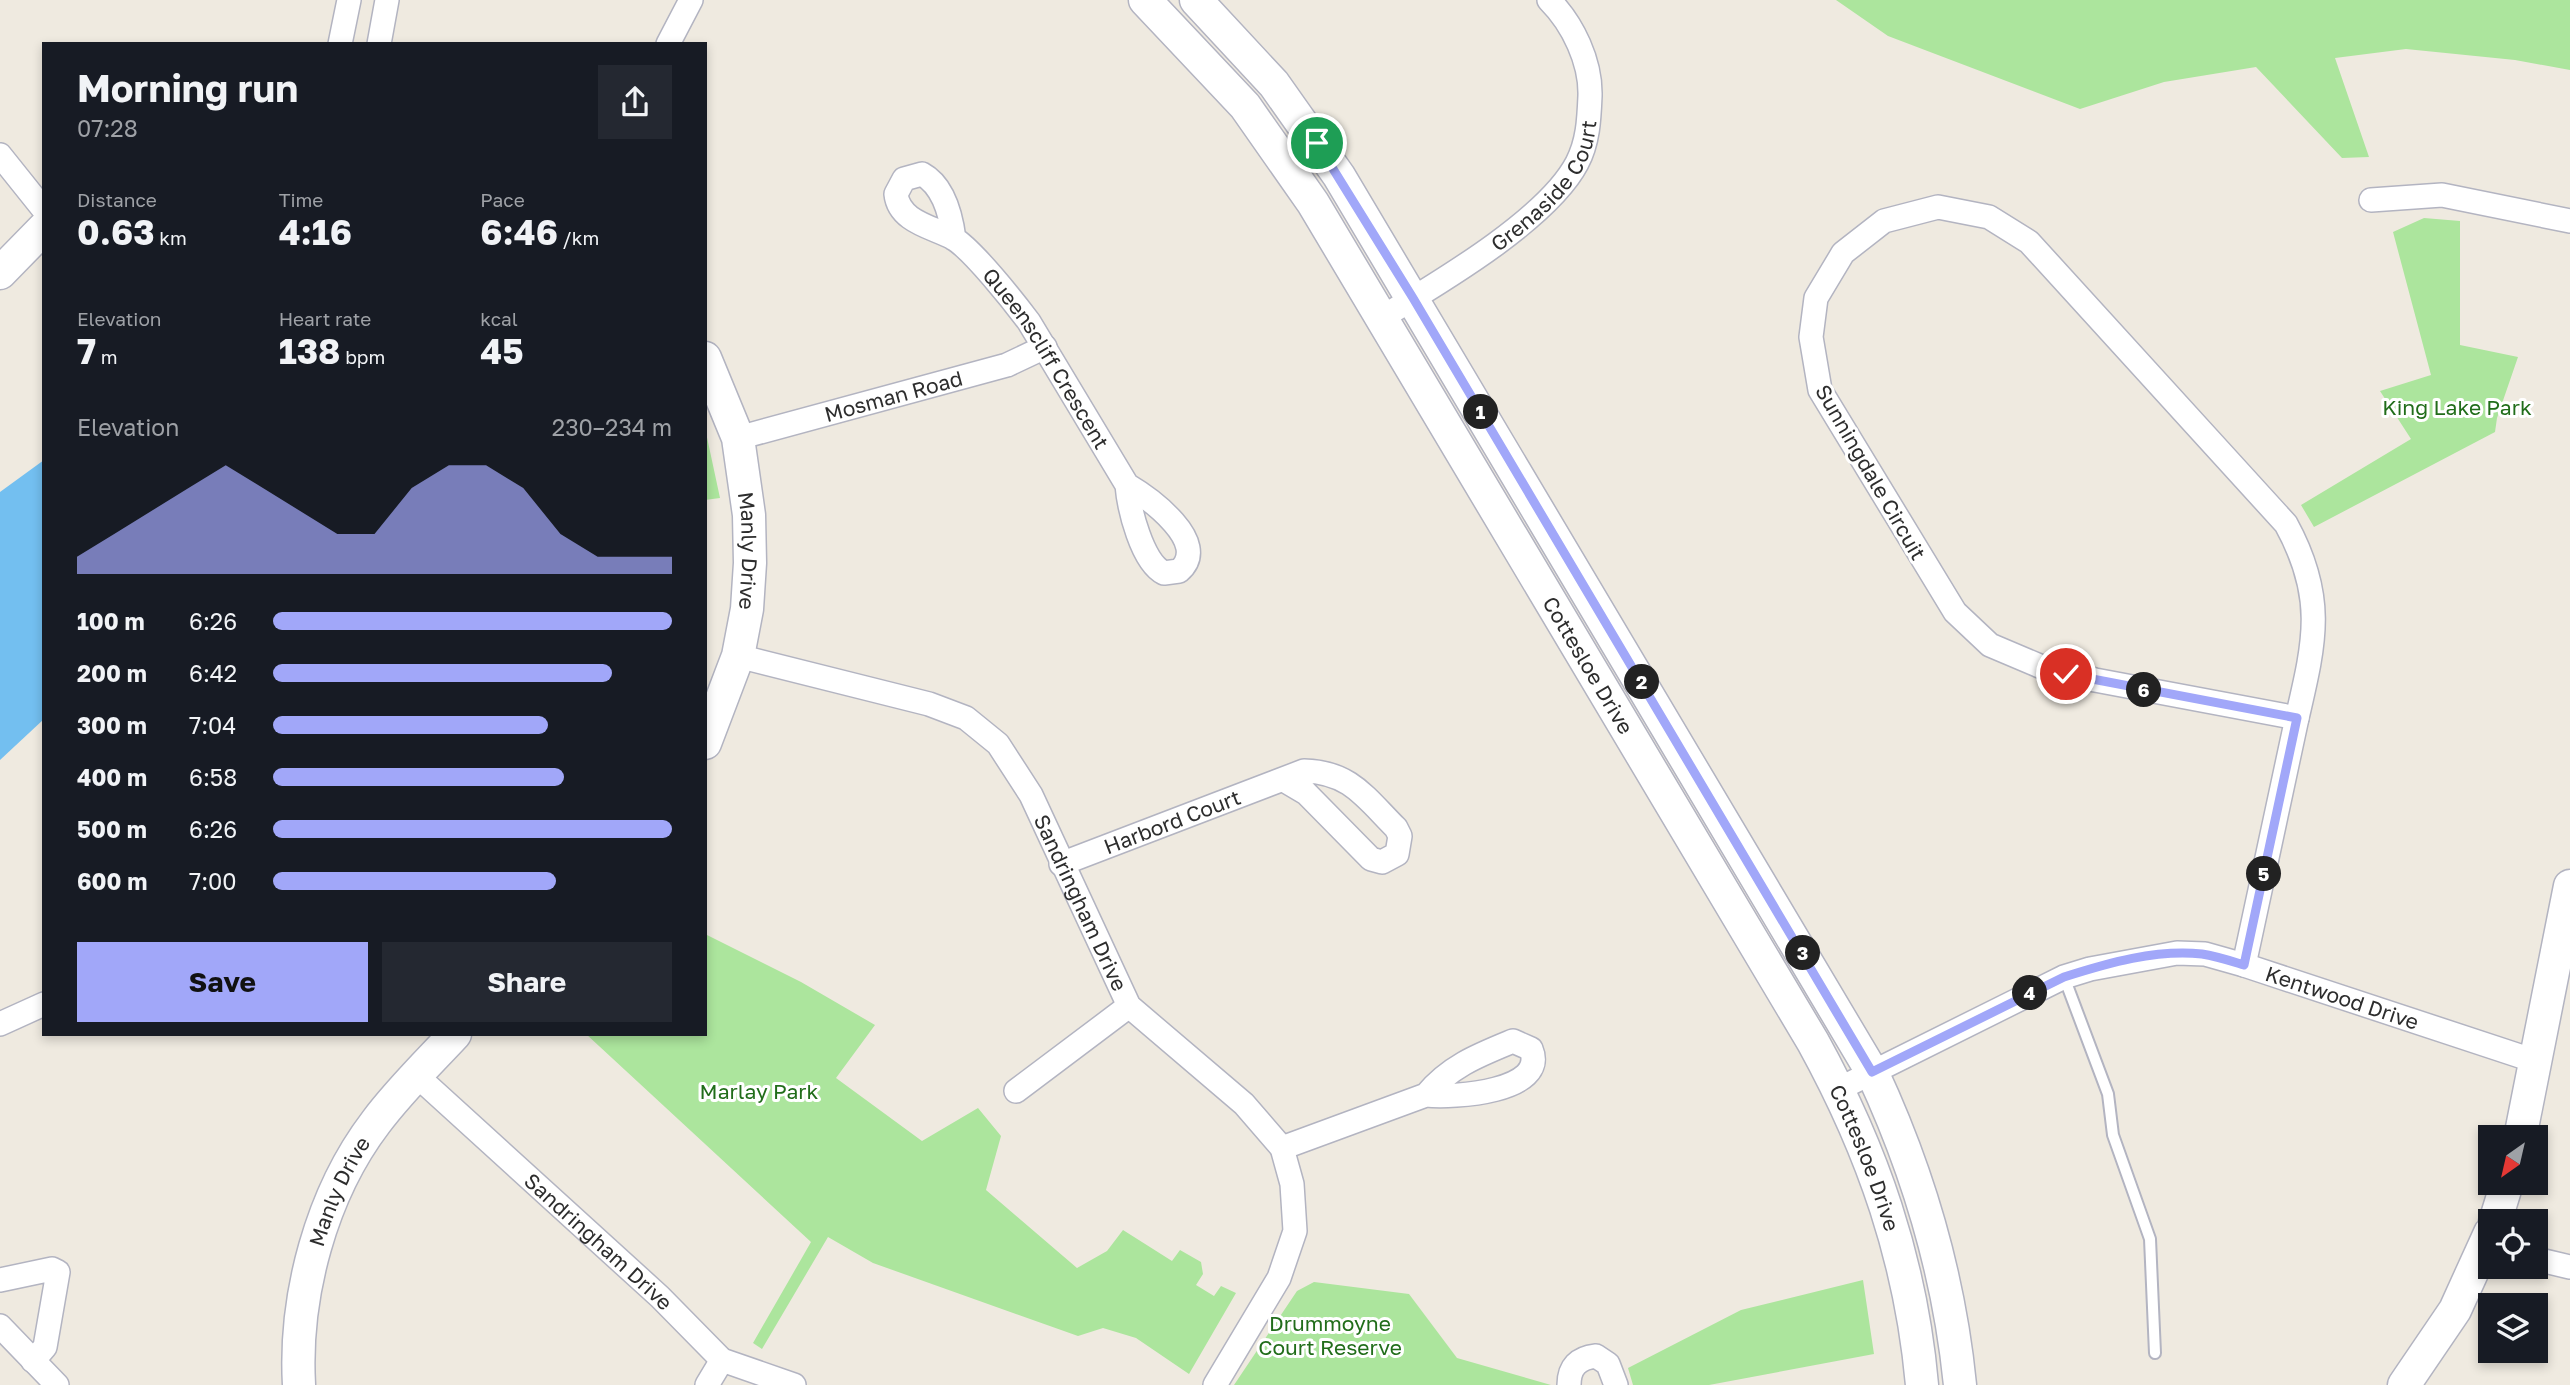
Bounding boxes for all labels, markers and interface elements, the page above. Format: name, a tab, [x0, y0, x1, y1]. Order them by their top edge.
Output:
text: Morning run	[77, 65, 298, 110]
button: share	[598, 65, 672, 139]
pin	[1287, 113, 1347, 173]
text: 07:28	[77, 114, 138, 142]
street label: Grenaside Court	[1485, 119, 1602, 256]
icon: arrive	[1298, 124, 1336, 162]
text: Distance	[77, 188, 157, 211]
text: Time	[279, 188, 323, 211]
text: Pace	[480, 188, 525, 211]
text: 0.63	[77, 211, 155, 253]
text: 4:16	[279, 211, 352, 253]
text: 6:46	[480, 211, 558, 253]
text: km	[155, 226, 187, 249]
text: /km	[558, 226, 599, 249]
street label: Queenscliff Crescent	[978, 262, 1115, 454]
text: Elevation	[77, 307, 162, 330]
text: Heart rate	[279, 307, 371, 330]
text: kcal	[480, 307, 518, 330]
text: 7	[77, 330, 96, 372]
text: 138	[279, 330, 340, 372]
text: 45	[480, 330, 524, 372]
text: m	[96, 345, 118, 368]
text: bpm	[340, 345, 385, 368]
street label: Mosman Road	[821, 365, 965, 427]
street label: Sunningdale Circuit	[1810, 380, 1932, 564]
pin: 1	[1464, 394, 1498, 430]
park label: King Lake Park	[2382, 394, 2532, 420]
text: 1	[1476, 400, 1485, 423]
text: Elevation	[77, 413, 179, 441]
text: 230–234 m	[552, 413, 672, 441]
street label: Manly Drive	[733, 490, 763, 611]
street label: Cottesloe Drive	[1537, 592, 1639, 738]
text: 100 m	[77, 607, 145, 635]
text: 6:26	[189, 607, 237, 635]
pin	[2036, 644, 2096, 704]
icon: check	[2047, 655, 2085, 693]
text: 200 m	[77, 659, 147, 687]
text: 6:42	[189, 659, 237, 687]
pin: 2	[1624, 664, 1660, 700]
text: 2	[1636, 670, 1647, 693]
pin: 6	[2126, 672, 2162, 708]
text: 6	[2137, 678, 2150, 701]
text: 300 m	[77, 711, 147, 739]
text: 7:04	[189, 711, 236, 739]
text: 400 m	[77, 763, 147, 791]
text: 6:58	[189, 763, 237, 791]
street label: Harbord Court	[1100, 784, 1244, 859]
street label: Sandringham Drive	[1029, 810, 1133, 995]
text: 500 m	[77, 815, 147, 843]
text: 6:26	[189, 815, 237, 843]
pin: 5	[2246, 856, 2282, 892]
text: 5	[2258, 862, 2269, 885]
text: 600 m	[77, 867, 147, 895]
text: 7:00	[189, 867, 237, 895]
pin: 3	[1786, 936, 1820, 970]
text: 3	[1797, 941, 1808, 964]
button: Save	[77, 942, 368, 1022]
button: Share	[382, 942, 672, 1022]
street label: Kentwood Drive	[2262, 960, 2422, 1035]
pin: 4	[2012, 976, 2048, 1010]
text: 4	[2024, 981, 2035, 1004]
park label: Marlay Park	[700, 1078, 819, 1104]
street label: Cottesloe Drive	[1824, 1080, 1905, 1234]
north arrow	[2478, 1125, 2548, 1195]
map controls	[2478, 1125, 2548, 1363]
street label: Manly Drive	[303, 1131, 375, 1250]
street label: Sandringham Drive	[519, 1167, 678, 1315]
button: locate	[2478, 1209, 2548, 1279]
button: layers	[2478, 1293, 2548, 1363]
park label: Drummoyne Court Reserve	[1258, 1310, 1402, 1360]

